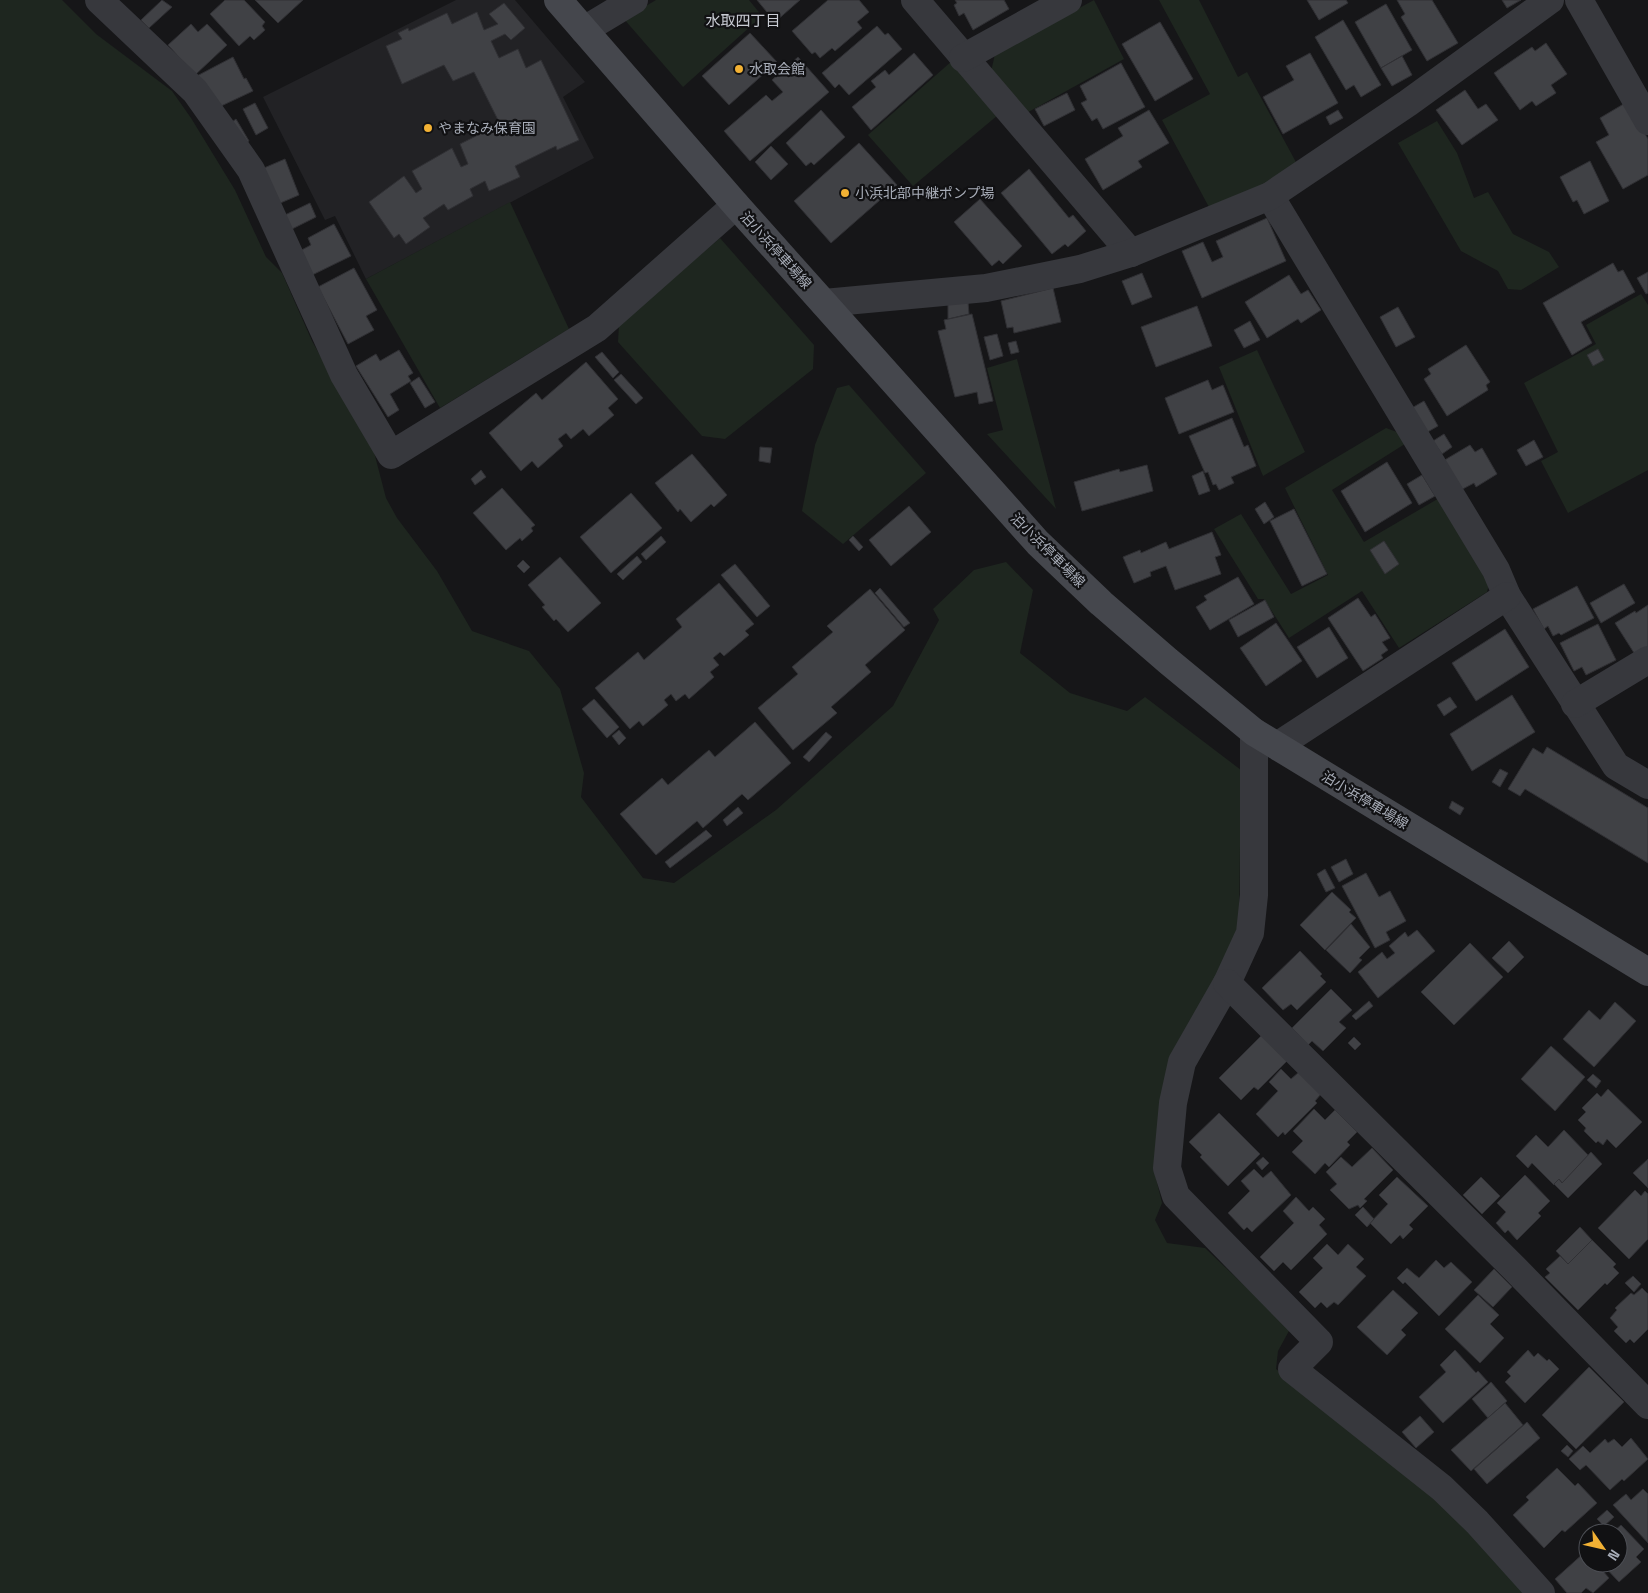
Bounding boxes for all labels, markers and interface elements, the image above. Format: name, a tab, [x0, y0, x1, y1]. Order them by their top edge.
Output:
district label: 水取四丁目	[705, 11, 781, 30]
place label: 水取会館	[749, 60, 805, 78]
marker: 水取会館	[733, 63, 745, 75]
place label: やまなみ保育園	[438, 119, 536, 137]
marker: やまなみ保育園	[422, 122, 434, 134]
place label: 小浜北部中継ポンプ場	[855, 184, 995, 202]
marker: 小浜北部中継ポンプ場	[839, 187, 851, 199]
street label: 泊小浜停車場線	[737, 208, 815, 292]
street label: 泊小浜停車場線	[1007, 509, 1089, 591]
street label: 泊小浜停車場線	[1318, 767, 1412, 833]
north arrow	[1578, 1523, 1628, 1573]
text: N	[1604, 1546, 1624, 1564]

